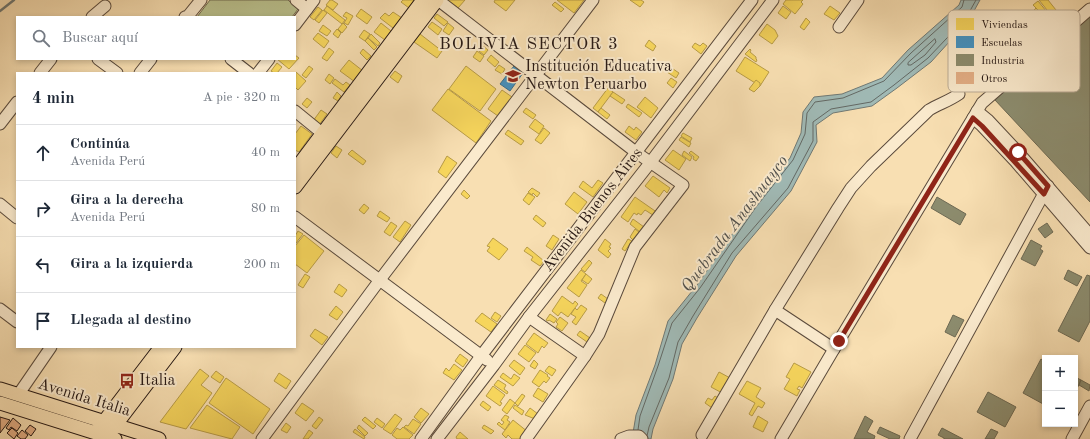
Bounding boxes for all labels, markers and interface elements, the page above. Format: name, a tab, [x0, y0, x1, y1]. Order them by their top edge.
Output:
legend	[948, 10, 1080, 92]
search box	[16, 16, 296, 60]
text: Viviendas	[981, 20, 1028, 31]
icon: search	[30, 27, 52, 49]
text: Buscar aquí	[62, 31, 138, 46]
district label: BOLIVIA SECTOR 3	[439, 36, 619, 53]
text: Escuelas	[981, 38, 1022, 49]
text: Industria	[981, 56, 1025, 67]
place label: Institución Educativa Newton Peruarbo	[525, 59, 672, 93]
school or university icon: Institución Educativa Newton Peruarbo	[504, 67, 522, 85]
text: Otros	[981, 74, 1008, 85]
text: 4 min	[32, 90, 75, 107]
text: A pie · 320 m	[203, 91, 280, 104]
text: Continúa	[70, 137, 130, 152]
icon: ahead	[32, 142, 54, 164]
route start	[1009, 143, 1027, 161]
street label: Avenida Buenos Aires	[540, 145, 646, 275]
text: 40 m	[251, 146, 280, 159]
water label: Quebrada Anashuayco	[678, 153, 792, 295]
text: Avenida Perú	[70, 155, 145, 168]
text: Gira a la derecha	[70, 193, 184, 208]
icon: right	[32, 198, 54, 220]
text: 80 m	[251, 202, 280, 215]
text: Avenida Perú	[70, 211, 145, 224]
icon: left	[32, 254, 54, 276]
text: Gira a la izquierda	[70, 257, 193, 272]
text: 200 m	[243, 258, 280, 271]
icon: arrive	[32, 310, 54, 332]
text: Llegada al destino	[70, 313, 191, 328]
route end	[830, 332, 848, 350]
map controls	[1042, 355, 1078, 427]
button: +	[1042, 355, 1078, 391]
bus stop icon: Italia	[118, 372, 136, 390]
place label: Italia	[139, 373, 175, 389]
street label: Avenida Italia	[36, 376, 132, 420]
button: −	[1042, 391, 1078, 427]

